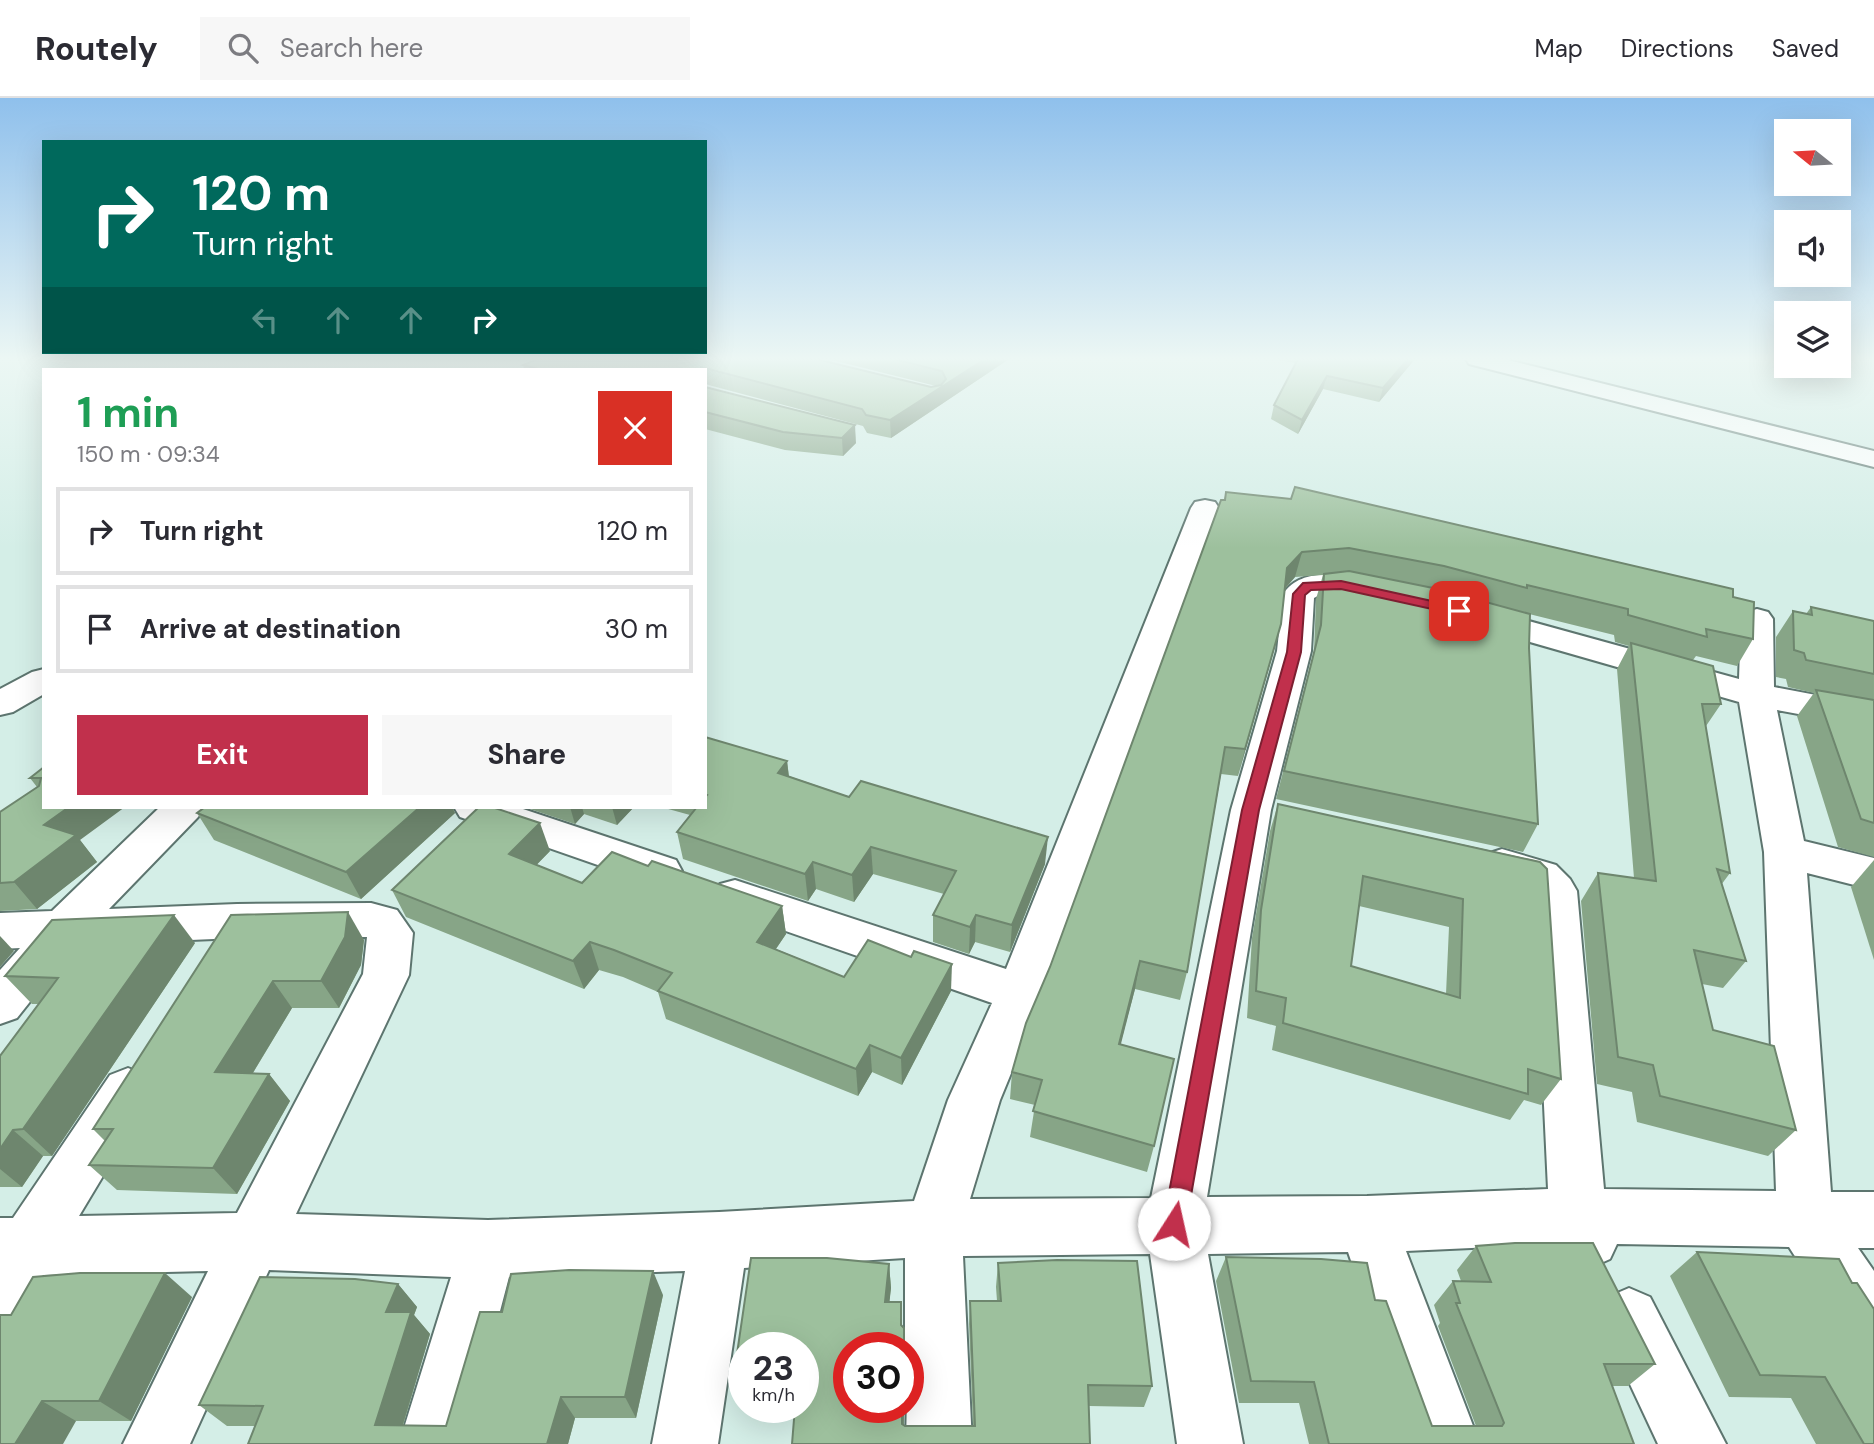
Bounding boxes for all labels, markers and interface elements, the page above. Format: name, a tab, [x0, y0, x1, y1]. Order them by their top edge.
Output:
search box	[200, 17, 690, 80]
text: Routely	[35, 27, 158, 70]
icon: search	[224, 29, 262, 67]
text: Search here	[280, 31, 423, 65]
text: Map	[1535, 33, 1583, 64]
text: Directions	[1621, 33, 1734, 64]
text: Saved	[1772, 33, 1839, 64]
north arrow	[1774, 119, 1852, 196]
map controls	[1774, 119, 1851, 378]
text: 120 m	[192, 161, 330, 225]
icon: right	[77, 168, 168, 259]
button: sound	[1774, 210, 1851, 287]
text: Turn right	[192, 223, 334, 265]
icon: left	[246, 301, 284, 339]
icon: ahead	[319, 301, 357, 339]
icon: ahead	[392, 301, 430, 339]
icon: right	[465, 301, 503, 339]
button: layers	[1774, 301, 1851, 378]
text: 1 min	[77, 385, 179, 440]
button: close	[598, 391, 672, 465]
text: 150 m · 09:34	[77, 439, 220, 469]
icon: right	[81, 512, 119, 550]
text: Turn right	[140, 514, 264, 548]
text: 120 m	[597, 514, 668, 548]
pin	[1429, 581, 1489, 641]
icon: arrive	[1440, 592, 1478, 630]
icon: arrive	[81, 610, 119, 648]
text: Arrive at destination	[140, 612, 401, 646]
text: 30 m	[605, 612, 668, 646]
button: Exit	[77, 715, 368, 795]
button: Share	[382, 715, 672, 795]
position arrow	[1137, 1187, 1211, 1261]
speed limit sign: 30	[833, 1332, 924, 1423]
text: 23	[753, 1345, 794, 1391]
text: km/h	[752, 1383, 795, 1407]

